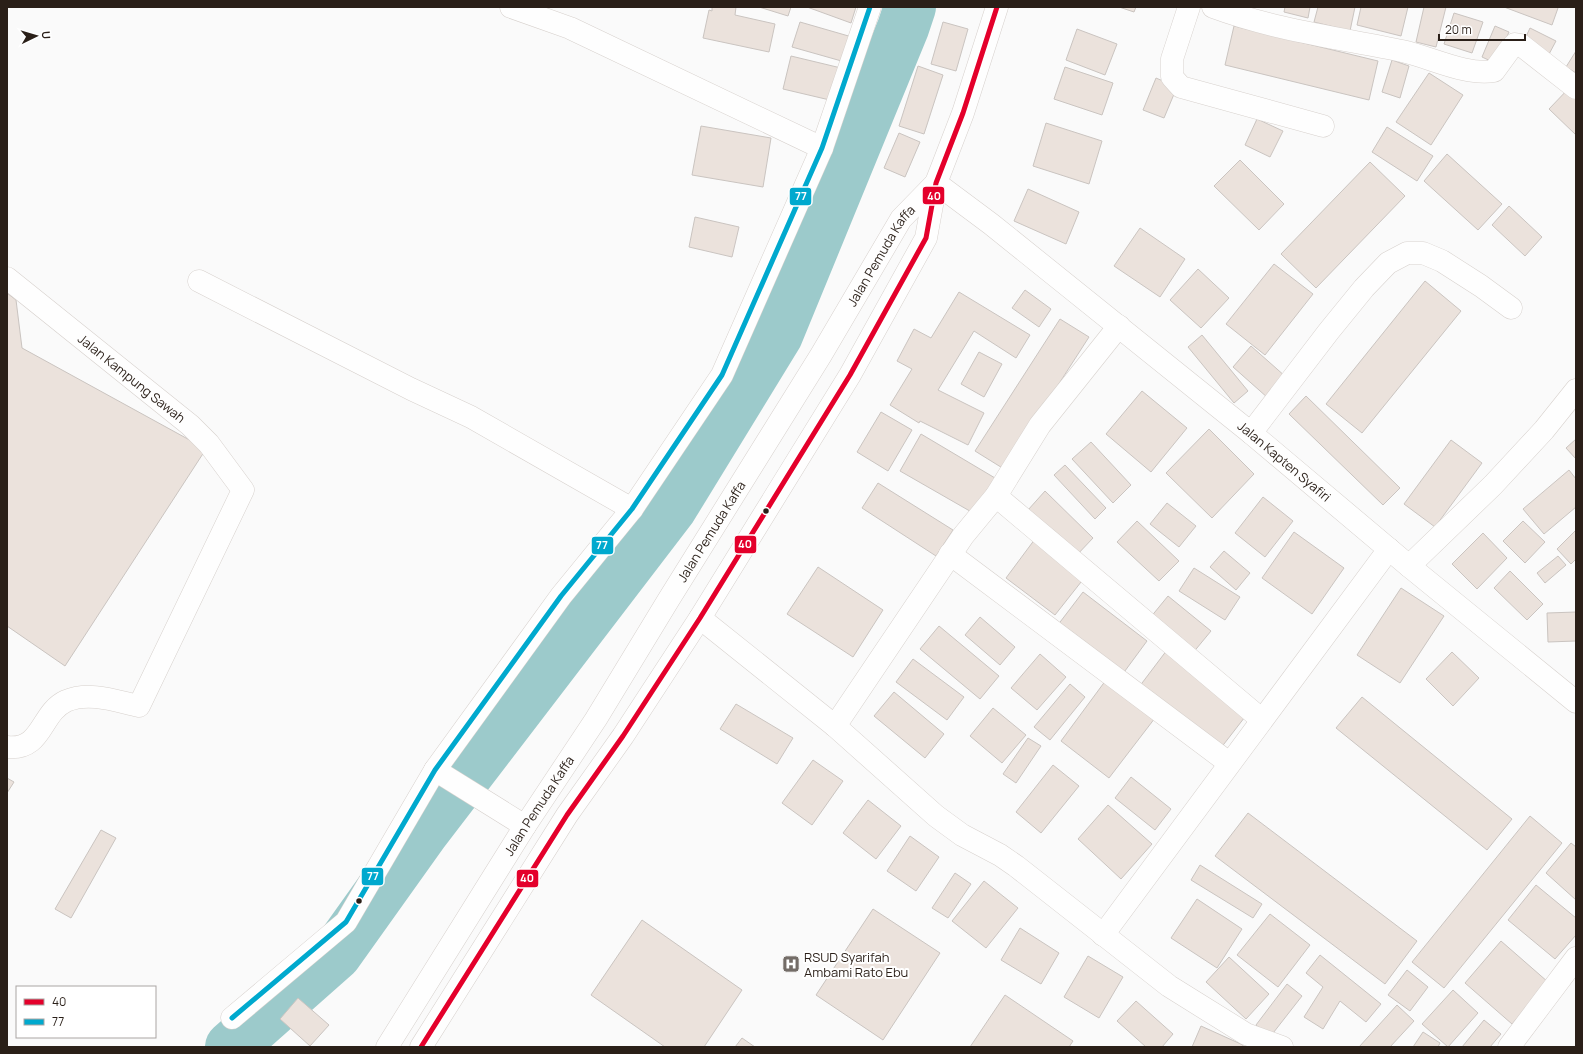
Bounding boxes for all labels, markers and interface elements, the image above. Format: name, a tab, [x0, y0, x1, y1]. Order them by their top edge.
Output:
north arrow	[16, 16, 56, 56]
scale bar	[1439, 16, 1525, 42]
text: 20 m	[1445, 21, 1472, 38]
text: U	[39, 30, 54, 40]
line badge: 40	[922, 186, 945, 205]
line badge: 77	[789, 187, 812, 206]
text: 77	[795, 188, 807, 203]
text: 40	[927, 188, 941, 203]
street label: Jalan Pemuda Kaffa	[843, 201, 919, 309]
street label: Jalan Kampung Sawah	[74, 330, 189, 427]
street label: Jalan Kapten Syafiri	[1234, 417, 1335, 506]
street label: Jalan Pemuda Kaffa	[673, 477, 749, 585]
unlabelled marker	[761, 506, 771, 516]
line badge: 40	[734, 535, 757, 554]
line badge: 77	[591, 536, 614, 555]
text: 40	[738, 536, 752, 551]
text: 77	[596, 537, 608, 552]
street label: Jalan Pemuda Kaffa	[500, 752, 578, 859]
line badge: 77	[361, 867, 384, 886]
text: 77	[367, 868, 379, 883]
line badge: 40	[516, 869, 539, 888]
text: 40	[520, 870, 534, 885]
unlabelled marker	[354, 896, 364, 906]
place label: RSUD Syarifah Ambami Rato Ebu	[804, 948, 908, 981]
hospital icon: RSUD Syarifah Ambami Rato Ebu	[781, 954, 801, 974]
legend	[16, 986, 156, 1038]
text: 40	[52, 993, 66, 1010]
text: 77	[52, 1013, 64, 1030]

